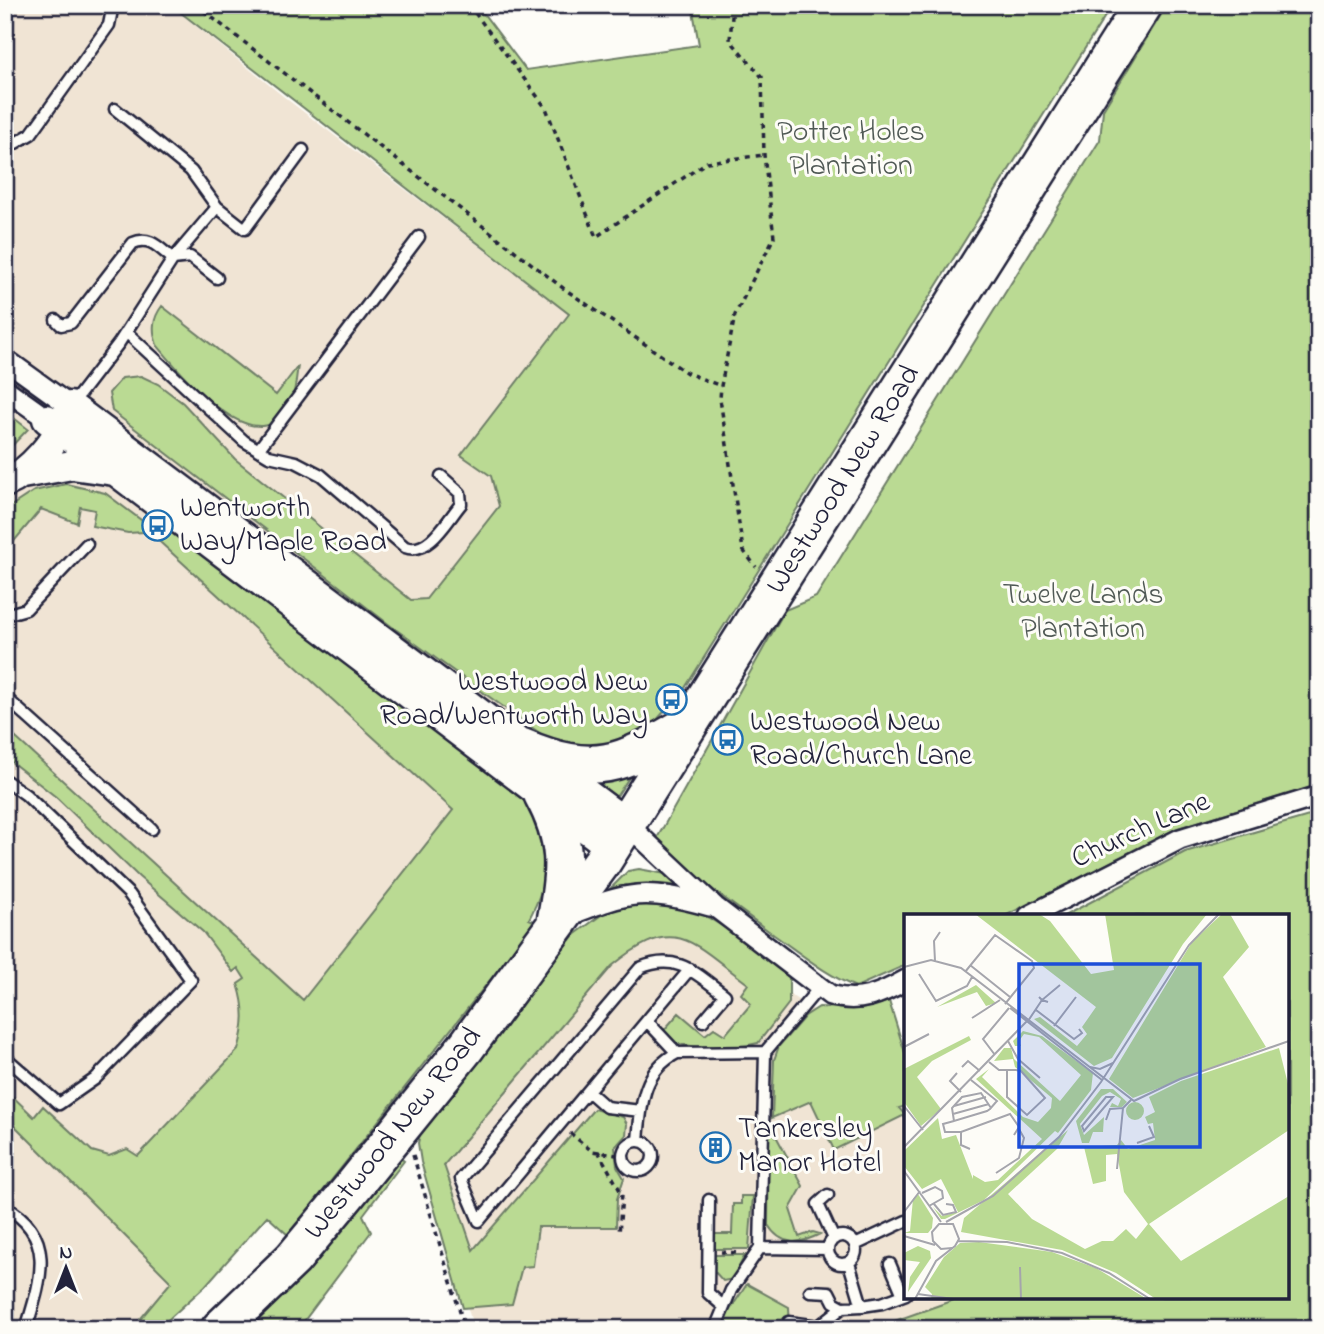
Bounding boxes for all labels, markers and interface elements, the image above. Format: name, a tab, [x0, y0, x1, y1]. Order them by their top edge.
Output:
park label: Potter Holes Plantation	[777, 111, 925, 189]
street label: Westwood New Road	[756, 357, 932, 603]
place label: Wentworth Way/Maple Road	[180, 487, 387, 565]
bus stop icon: Wentworth Way/Maple Road	[140, 509, 174, 543]
park label: Twelve Lands Plantation	[1002, 574, 1164, 652]
place label: Westwood New Road/Wentworth Way	[380, 661, 648, 739]
bus stop icon: Westwood New Road/Wentworth Way	[654, 683, 688, 717]
place label: Westwood New Road/Church Lane	[750, 701, 973, 779]
bus stop icon: Westwood New Road/Church Lane	[710, 723, 744, 757]
street label: Church Lane	[1065, 781, 1218, 881]
inset map	[904, 914, 1289, 1299]
street label: Westwood New Road	[294, 1018, 494, 1250]
place label: Tankersley Manor Hotel	[738, 1108, 881, 1186]
building icon: Tankersley Manor Hotel	[698, 1130, 732, 1164]
north arrow	[32, 1232, 102, 1302]
text: N	[60, 1240, 73, 1267]

